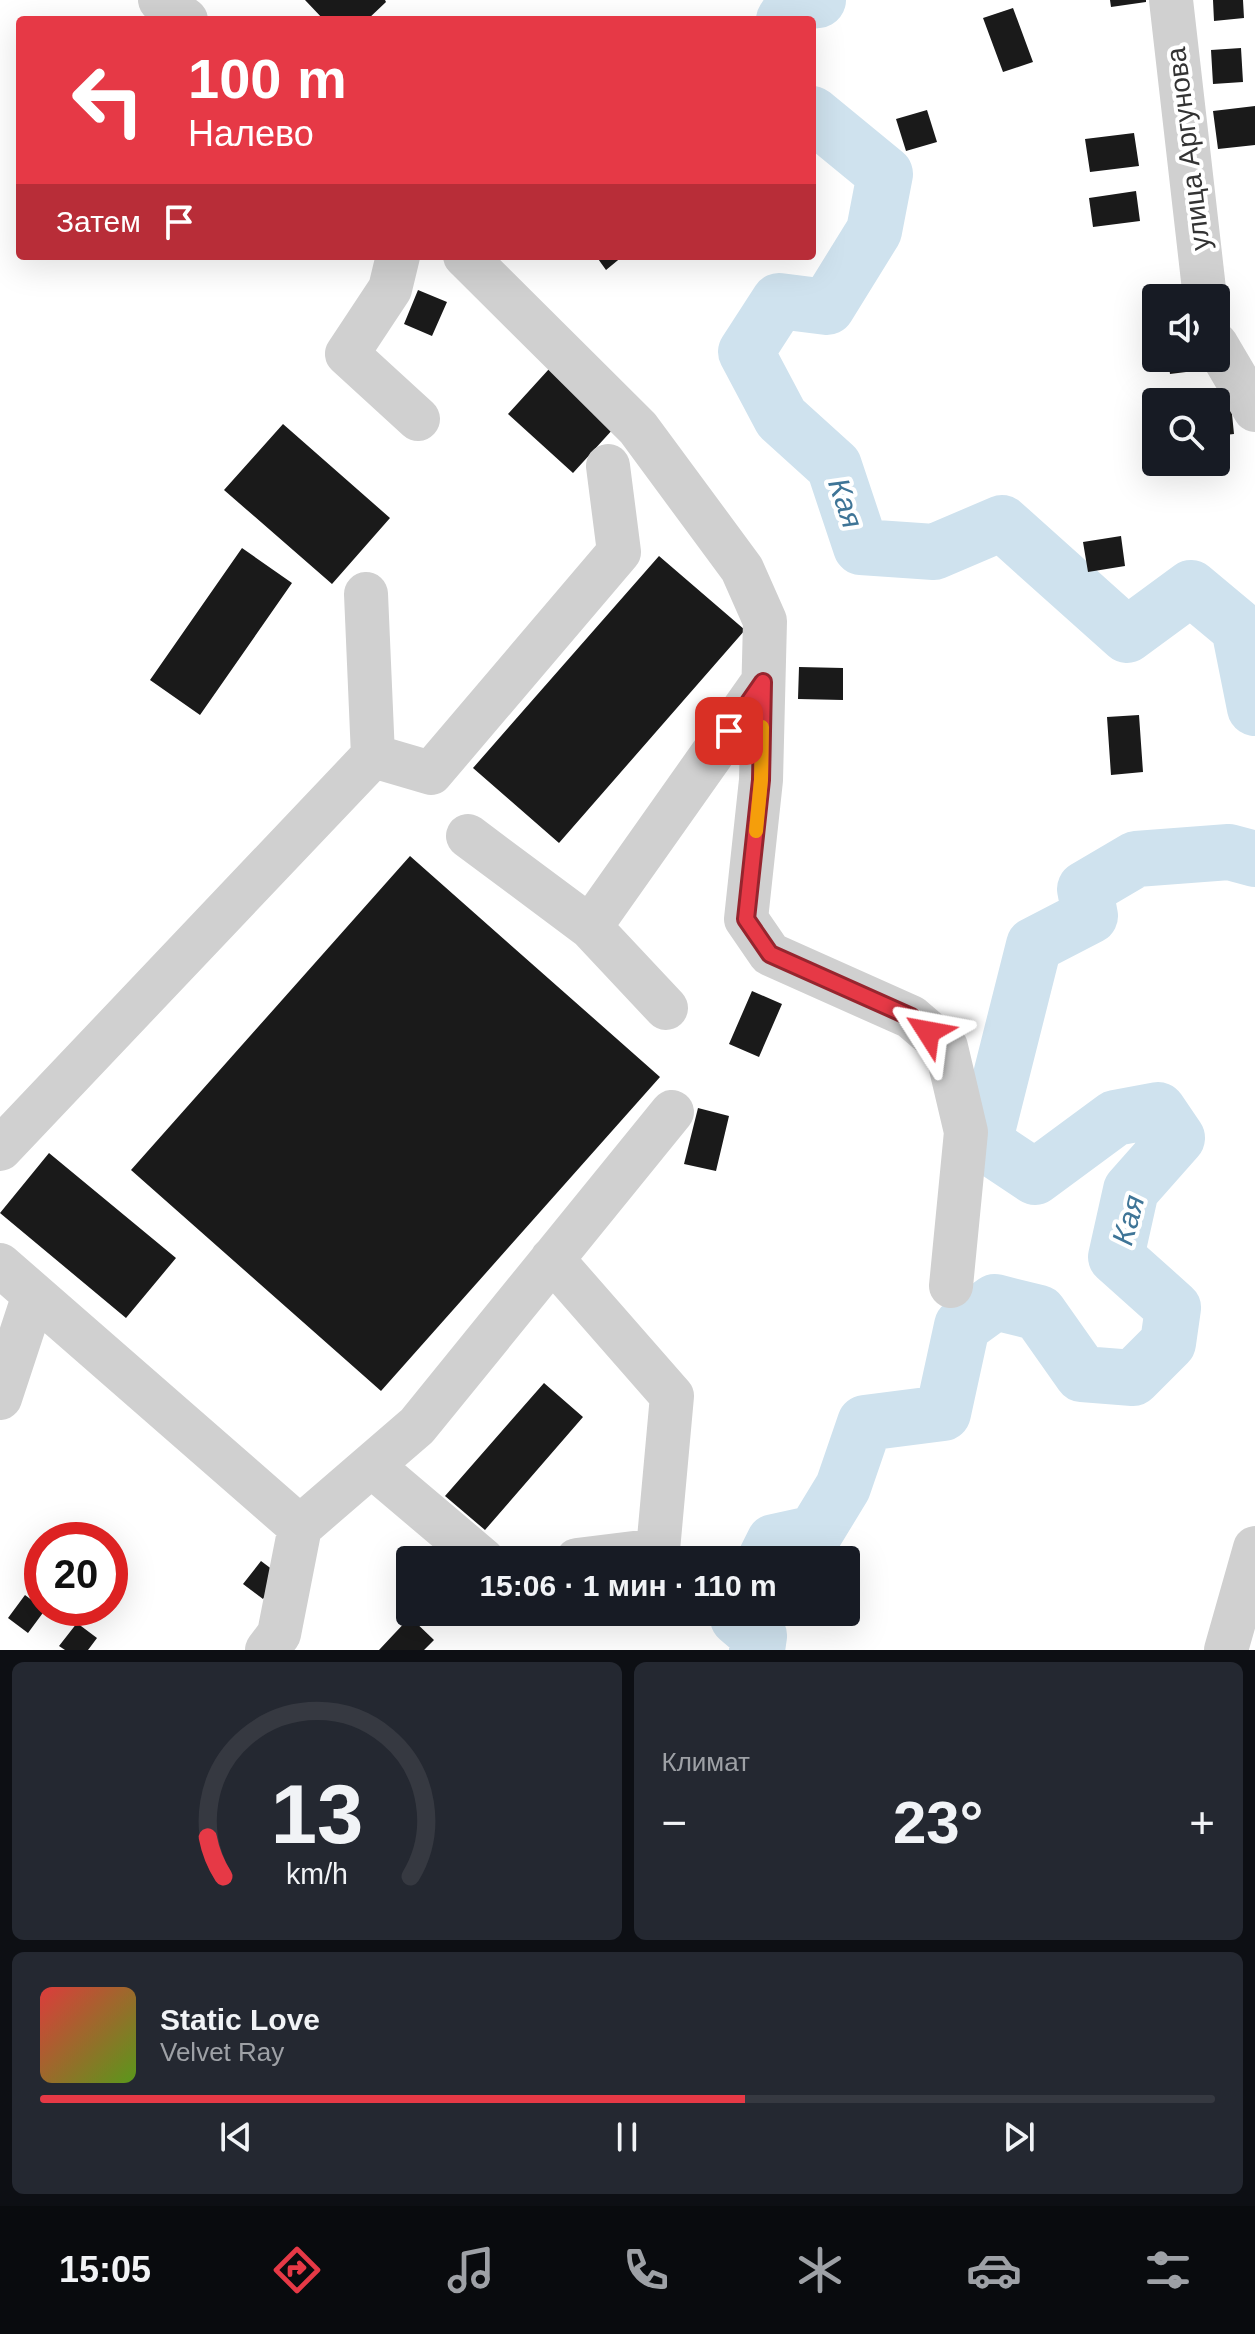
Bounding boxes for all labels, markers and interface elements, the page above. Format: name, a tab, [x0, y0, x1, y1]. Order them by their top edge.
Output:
street label: улица Аргунова	[1160, 45, 1216, 252]
text: 100 m	[188, 47, 347, 110]
icon: left	[56, 48, 160, 152]
text: Налево	[188, 113, 314, 154]
icon: arrive	[157, 200, 201, 244]
text: Затем	[56, 205, 141, 238]
map controls	[1142, 284, 1230, 476]
button: sound	[1142, 284, 1230, 372]
button: search	[1142, 388, 1230, 476]
water label: Кая	[822, 474, 870, 532]
pin	[695, 697, 763, 765]
icon: arrive	[707, 709, 751, 753]
position arrow	[886, 990, 970, 1074]
water label: Кая	[1106, 1191, 1150, 1249]
speed limit sign: 20	[24, 1522, 128, 1626]
text: 15:06 · 1 мин · 110 m	[479, 1569, 777, 1602]
text: Климат	[662, 1747, 750, 1777]
text: 13	[270, 1768, 363, 1861]
text: 23°	[893, 1789, 984, 1856]
text: −	[662, 1798, 687, 1847]
text: +	[1189, 1798, 1215, 1847]
text: km/h	[286, 1858, 348, 1890]
text: Static Love	[160, 2003, 320, 2036]
text: Velvet Ray	[160, 2037, 284, 2067]
icon: previous	[214, 2115, 258, 2159]
icon: pause	[605, 2115, 649, 2159]
icon: next	[997, 2115, 1041, 2159]
icon: directions	[269, 2242, 325, 2298]
icon: music	[443, 2242, 499, 2298]
icon: phone	[618, 2242, 674, 2298]
icon: climate	[792, 2242, 848, 2298]
icon: car	[966, 2242, 1022, 2298]
icon: filters	[1140, 2242, 1196, 2298]
text: 15:05	[59, 2249, 151, 2290]

